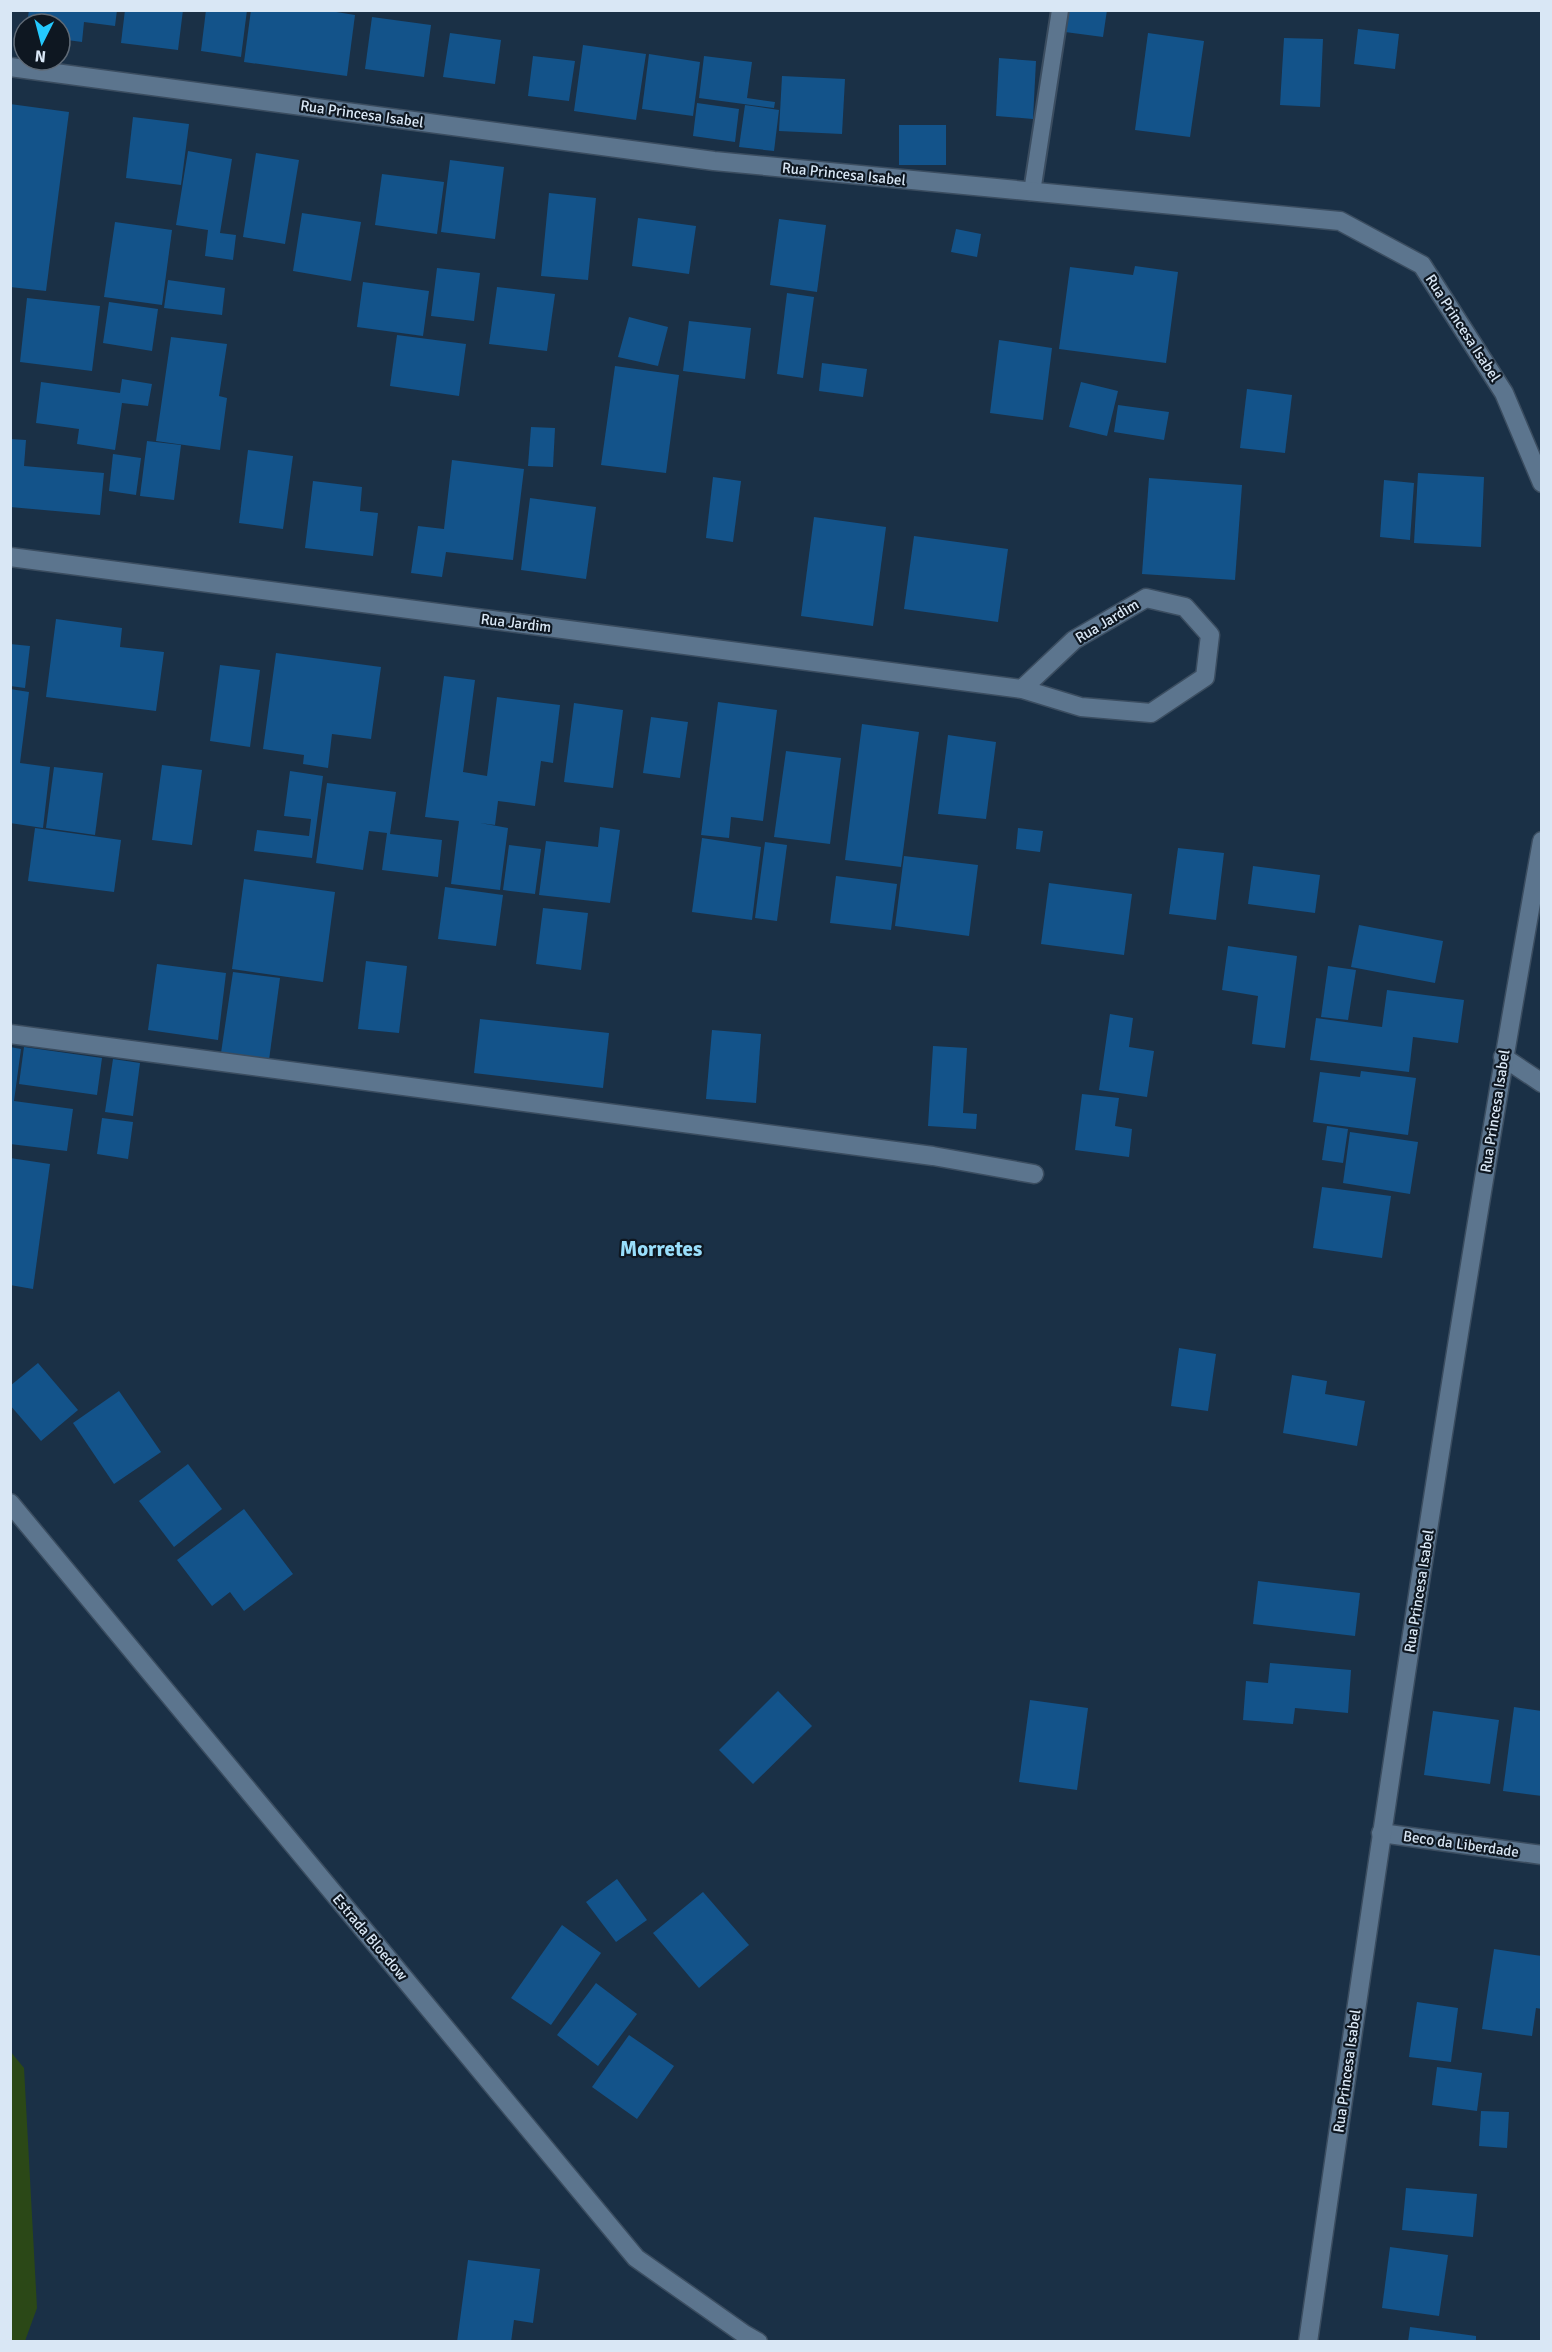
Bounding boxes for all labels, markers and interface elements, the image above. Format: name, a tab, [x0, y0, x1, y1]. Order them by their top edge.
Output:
north arrow	[12, 12, 72, 72]
text: N	[34, 45, 47, 66]
street label: Rua Princesa Isabel	[299, 96, 425, 132]
street label: Rua Princesa Isabel	[781, 159, 907, 189]
street label: Rua Princesa Isabel	[1422, 271, 1504, 385]
street label: Rua Jardim	[1072, 595, 1142, 647]
street label: Rua Jardim	[480, 610, 552, 636]
street label: Rua Princesa Isabel	[1476, 1048, 1514, 1174]
district label: Morretes	[620, 1236, 702, 1262]
street label: Rua Princesa Isabel	[1400, 1528, 1438, 1654]
street label: Beco da Liberdade	[1402, 1827, 1520, 1861]
street label: Estrada Bloedow	[329, 1890, 411, 1984]
street label: Rua Princesa Isabel	[1329, 2008, 1365, 2134]

